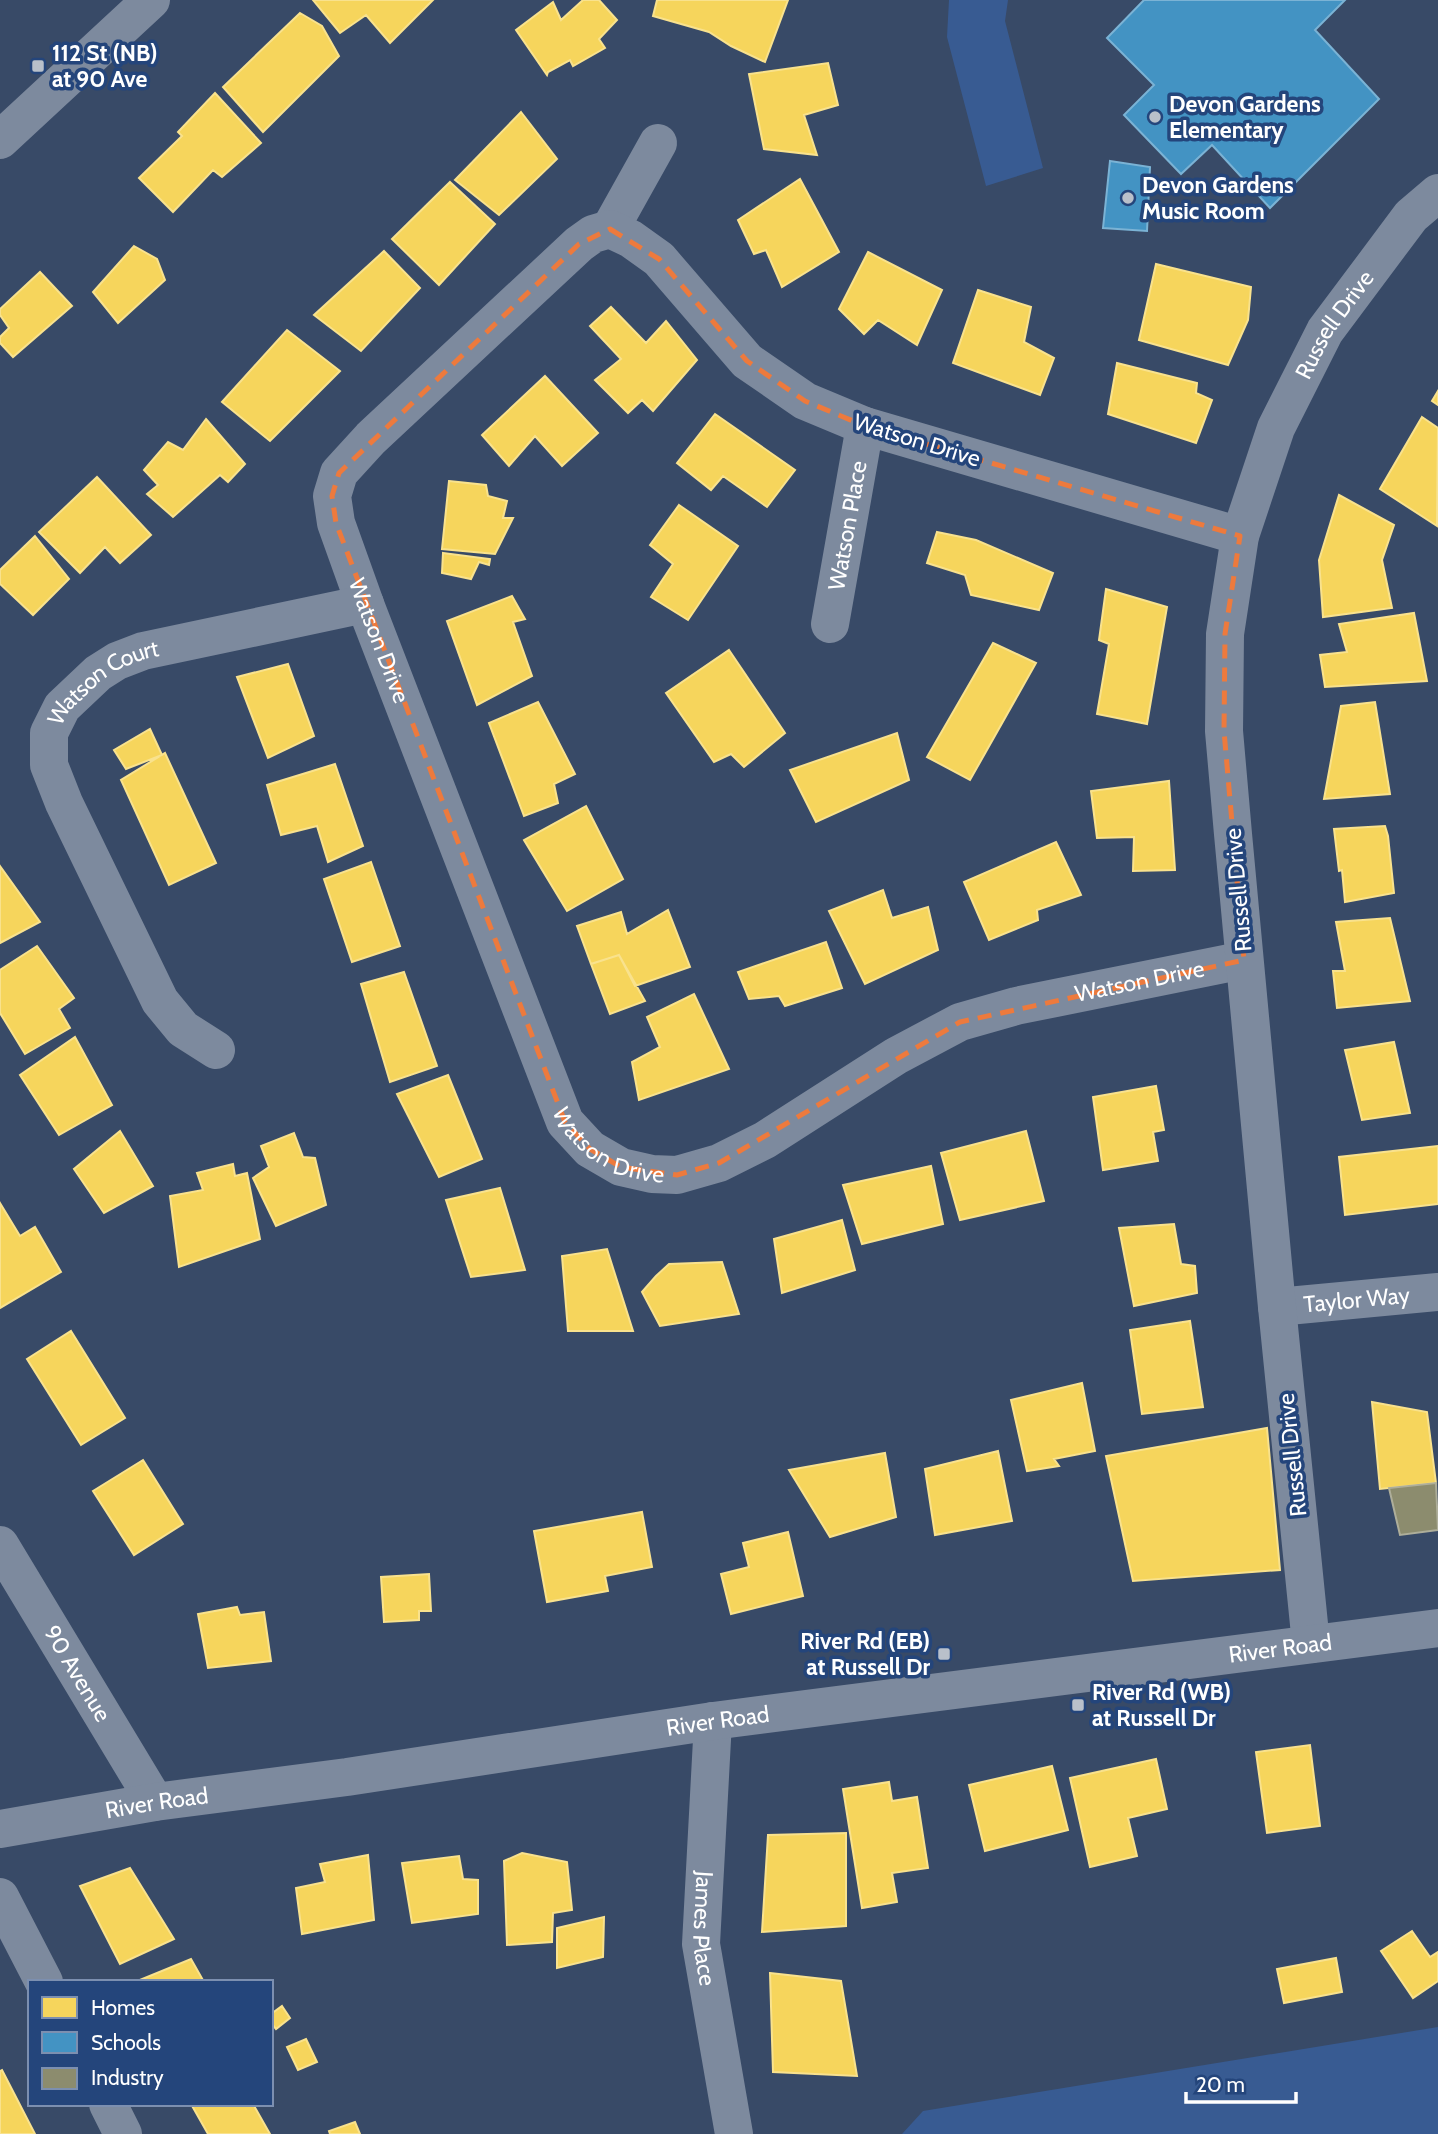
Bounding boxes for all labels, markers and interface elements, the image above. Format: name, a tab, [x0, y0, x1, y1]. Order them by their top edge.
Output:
place label: 112 St (NB) at 90 Ave	[52, 39, 157, 93]
marker: 112 St (NB) at 90 Ave	[30, 58, 46, 74]
place label: Devon Gardens Elementary	[1169, 90, 1321, 144]
marker: Devon Gardens Elementary	[1147, 109, 1163, 125]
place label: Devon Gardens Music Room	[1142, 171, 1294, 225]
marker: Devon Gardens Music Room	[1120, 190, 1136, 206]
street label: Russell Drive	[1289, 265, 1380, 384]
street label: Watson Drive	[850, 407, 984, 473]
street label: Watson Place	[822, 458, 873, 593]
street label: Watson Drive	[343, 574, 416, 707]
street label: Watson Court	[41, 634, 161, 729]
street label: Russell Drive	[1219, 827, 1257, 953]
street label: Watson Drive	[1072, 954, 1207, 1008]
street label: Watson Drive	[547, 1103, 665, 1188]
street label: Taylor Way	[1302, 1281, 1411, 1318]
street label: Russell Drive	[1272, 1392, 1312, 1518]
street label: 90 Avenue	[38, 1620, 117, 1727]
place label: River Rd (EB) at Russell Dr	[800, 1627, 930, 1681]
street label: River Road	[1227, 1628, 1333, 1669]
marker: River Rd (EB) at Russell Dr	[936, 1646, 952, 1662]
place label: River Rd (WB) at Russell Dr	[1092, 1678, 1231, 1732]
marker: River Rd (WB) at Russell Dr	[1070, 1697, 1086, 1713]
street label: River Road	[664, 1700, 771, 1742]
street label: River Road	[103, 1781, 210, 1824]
street label: James Place	[687, 1870, 722, 1988]
legend	[28, 1980, 273, 2106]
text: Homes	[91, 1995, 155, 2020]
text: Schools	[91, 2030, 161, 2055]
scale bar	[1186, 2060, 1296, 2104]
text: Industry	[91, 2065, 164, 2090]
text: 20 m	[1196, 2072, 1245, 2097]

